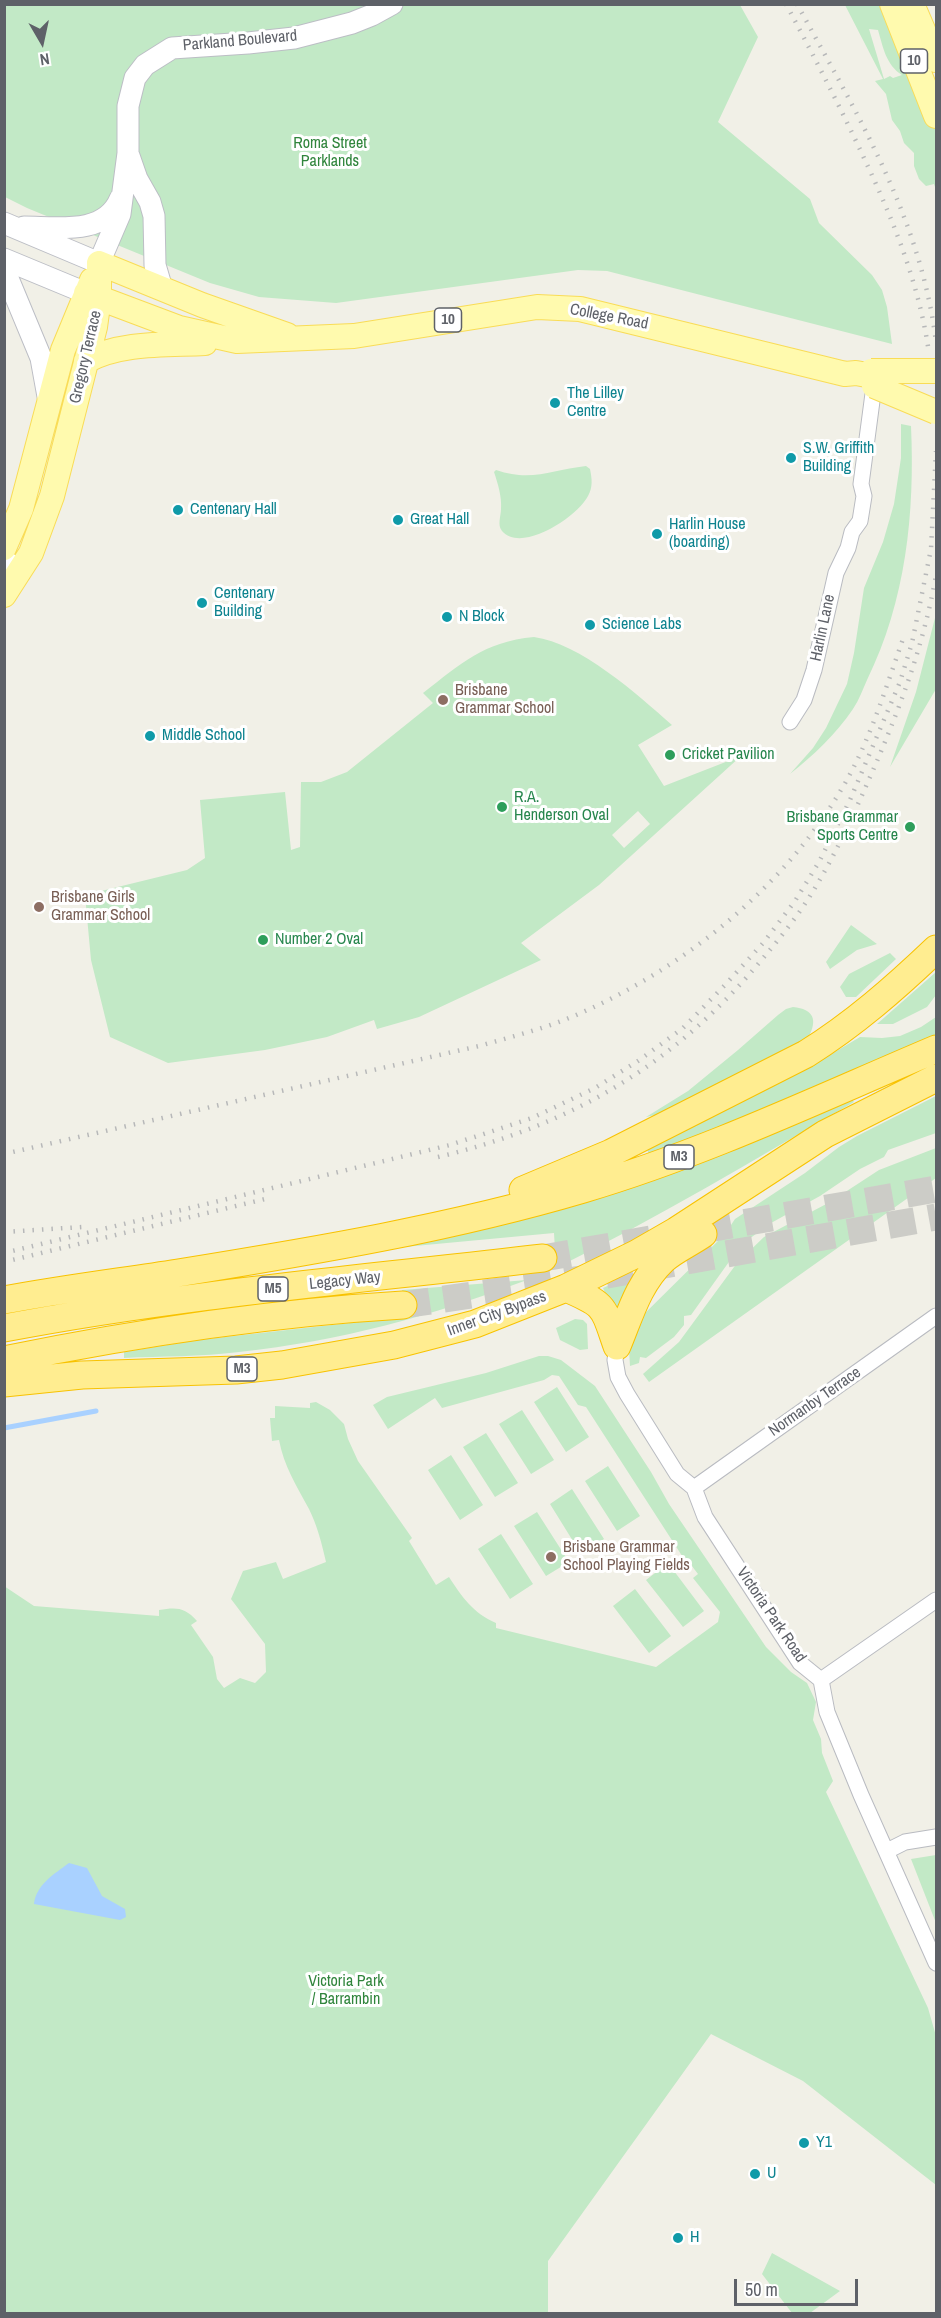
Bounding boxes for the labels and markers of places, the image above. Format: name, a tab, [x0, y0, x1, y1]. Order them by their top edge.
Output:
place label: The Lilley Centre	[567, 384, 624, 422]
marker: The Lilley Centre	[548, 396, 562, 410]
place label: S.W. Griffith Building	[803, 439, 874, 477]
marker: S.W. Griffith Building	[784, 451, 798, 465]
place label: Centenary Hall	[190, 500, 277, 520]
marker: Centenary Hall	[171, 503, 185, 517]
place label: Great Hall	[410, 510, 469, 530]
marker: Great Hall	[391, 513, 405, 527]
place label: Harlin House (boarding)	[669, 515, 746, 553]
marker: Harlin House (boarding)	[650, 527, 664, 541]
place label: Centenary Building	[214, 584, 275, 622]
marker: Centenary Building	[195, 596, 209, 610]
place label: N Block	[459, 607, 504, 627]
marker: N Block	[440, 610, 454, 624]
place label: Science Labs	[602, 615, 682, 635]
marker: Science Labs	[583, 618, 597, 632]
place label: Brisbane Grammar School	[455, 681, 554, 719]
marker: Brisbane Grammar School	[436, 693, 450, 707]
place label: Middle School	[162, 726, 245, 746]
marker: Middle School	[143, 729, 157, 743]
place label: Cricket Pavilion	[682, 745, 775, 765]
marker: Cricket Pavilion	[663, 748, 677, 762]
place label: R.A. Henderson Oval	[514, 788, 609, 826]
marker: R.A. Henderson Oval	[495, 800, 509, 814]
place label: Brisbane Grammar Sports Centre	[786, 808, 898, 846]
marker: Brisbane Grammar Sports Centre	[903, 820, 917, 834]
place label: Brisbane Girls Grammar School	[51, 888, 150, 926]
marker: Brisbane Girls Grammar School	[32, 900, 46, 914]
place label: Number 2 Oval	[275, 930, 363, 950]
marker: Number 2 Oval	[256, 933, 270, 947]
place label: Brisbane Grammar School Playing Fields	[563, 1538, 690, 1576]
marker: Brisbane Grammar School Playing Fields	[544, 1550, 558, 1564]
place label: Y1	[816, 2133, 832, 2153]
marker: Y1	[797, 2136, 811, 2150]
place label: U	[767, 2164, 776, 2184]
marker: U	[748, 2167, 762, 2181]
place label: H	[690, 2228, 699, 2248]
marker: H	[671, 2231, 685, 2245]

